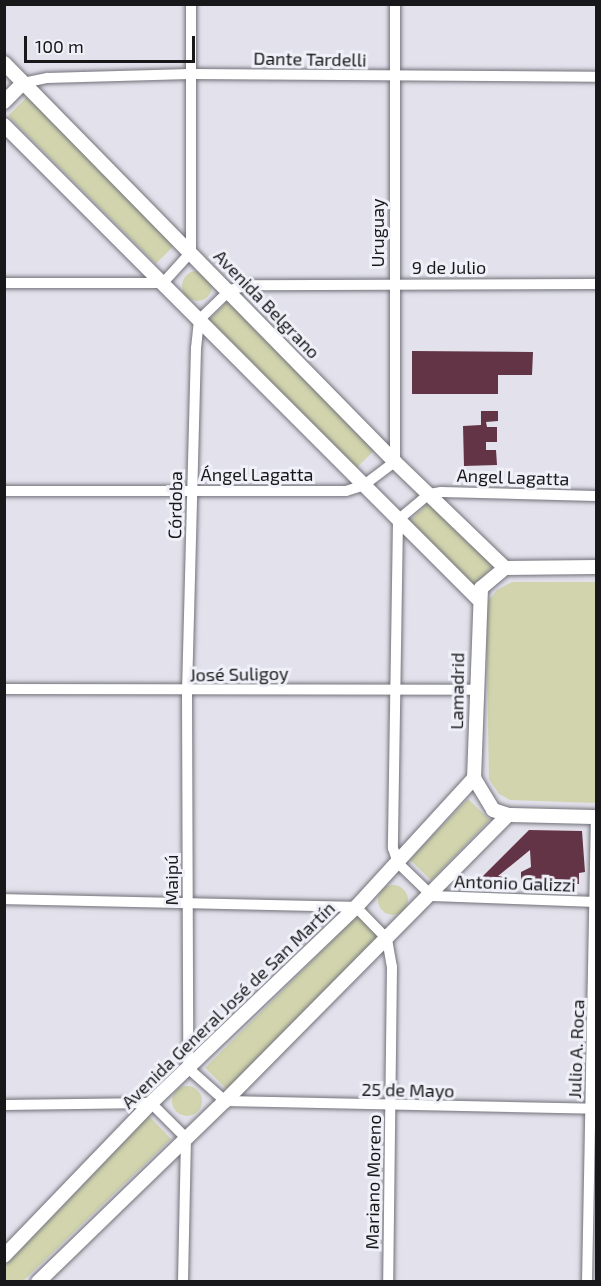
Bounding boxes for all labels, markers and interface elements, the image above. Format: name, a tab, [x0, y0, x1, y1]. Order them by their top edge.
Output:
scale bar	[27, 24, 198, 62]
text: 100 m	[35, 35, 84, 57]
street label: Dante Tardelli	[253, 47, 367, 71]
street label: Uruguay	[366, 198, 388, 268]
street label: Avenida Belgrano	[210, 245, 324, 363]
street label: 9 de Julio	[412, 256, 486, 278]
street label: Ángel Lagatta	[200, 463, 314, 485]
street label: Angel Lagatta	[456, 464, 570, 490]
street label: Córdoba	[164, 471, 186, 539]
street label: Lamadrid	[446, 652, 468, 730]
street label: José Suligoy	[189, 662, 289, 686]
street label: Maipú	[160, 855, 182, 905]
street label: Antonio Galizzi	[454, 870, 576, 896]
street label: Avenida General José de San Martín	[117, 897, 339, 1113]
street label: Julio A. Roca	[563, 999, 589, 1099]
street label: 25 de Mayo	[361, 1078, 455, 1102]
street label: Mariano Moreno	[361, 1114, 385, 1250]

